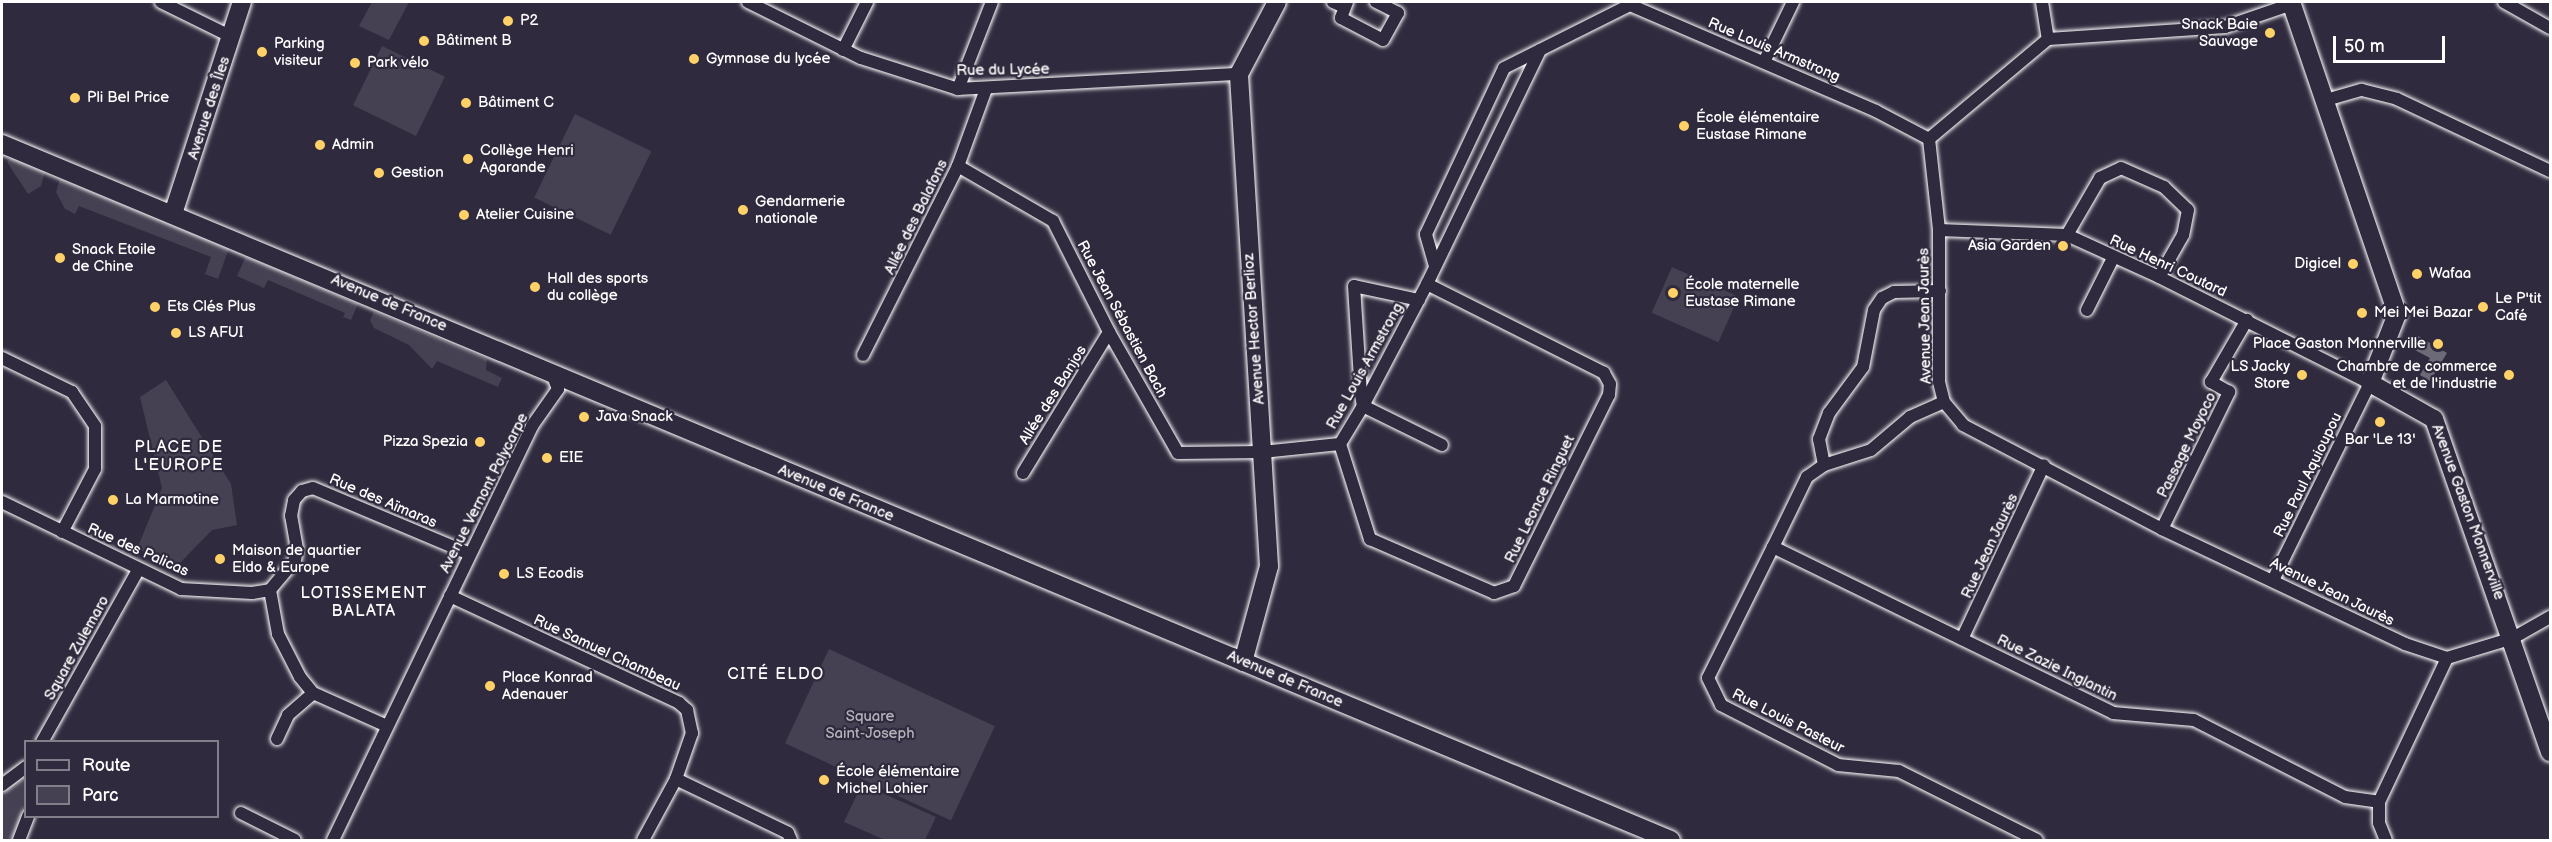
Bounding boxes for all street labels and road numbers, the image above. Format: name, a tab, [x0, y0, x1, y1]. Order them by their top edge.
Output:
street label: Rue Louis Armstrong	[1705, 14, 1843, 86]
street label: Avenue des Îles	[184, 54, 234, 162]
street label: Rue du Lycée	[956, 60, 1050, 80]
street label: Allée des Balafons	[880, 157, 952, 277]
street label: Rue Henri Coutard	[2107, 231, 2229, 301]
street label: Rue Jean Sébastien Bach	[1073, 237, 1171, 401]
street label: Avenue Jean Jaurès	[1915, 247, 1935, 385]
street label: Avenue Hector Berlioz	[1240, 253, 1268, 405]
street label: Avenue de France	[328, 271, 450, 335]
street label: Rue Louis Armstrong	[1323, 300, 1407, 432]
street label: Allée des Banjos	[1015, 342, 1091, 448]
street label: Passage Moyoco	[2154, 389, 2220, 501]
street label: Avenue Vernont Polycarpe	[436, 410, 532, 576]
street label: Rue Paul Aquioupou	[2270, 410, 2346, 540]
street label: Avenue Gaston Monnerville	[2428, 422, 2508, 602]
street label: Rue Leonce Ringuet	[1501, 432, 1579, 566]
street label: Avenue de France	[775, 461, 897, 525]
street label: Rue des Aïmaras	[326, 470, 440, 532]
street label: Rue Jean Jaurès	[1957, 490, 2023, 602]
street label: Rue des Palicas	[85, 520, 191, 580]
street label: Avenue Jean Jaurès	[2266, 554, 2398, 630]
street label: Square Zulemaro	[41, 593, 113, 703]
street label: Rue Samuel Chambeau	[530, 611, 684, 695]
street label: Rue Zazie Inglantin	[1994, 631, 2120, 705]
street label: Avenue de France	[1224, 647, 1346, 711]
street label: Rue Louis Pasteur	[1729, 685, 1847, 757]

